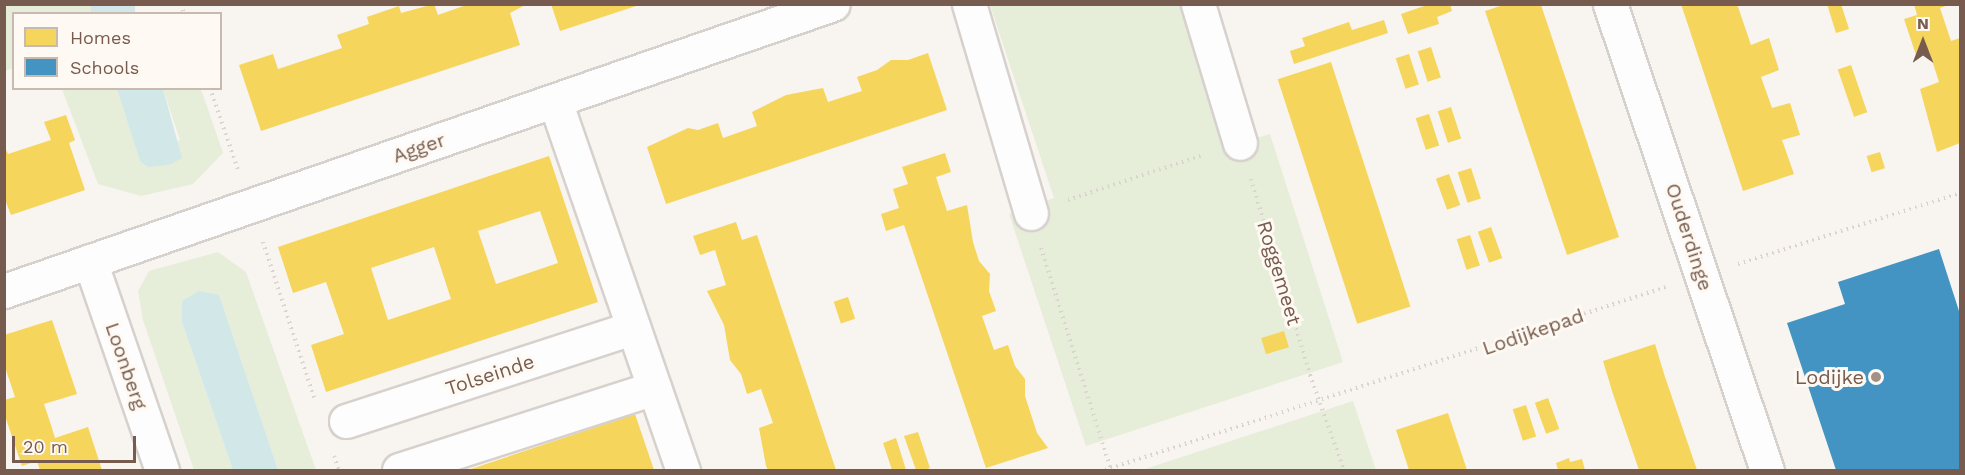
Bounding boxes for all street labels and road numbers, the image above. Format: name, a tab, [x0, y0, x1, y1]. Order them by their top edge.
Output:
street label: Agger	[389, 128, 449, 168]
street label: Ouderdinge	[1660, 180, 1718, 294]
street label: Roggemeet	[1252, 218, 1306, 328]
street label: Lodijkepad	[1479, 303, 1587, 361]
street label: Loonberg	[100, 319, 152, 413]
street label: Tolseinde	[443, 349, 537, 401]

